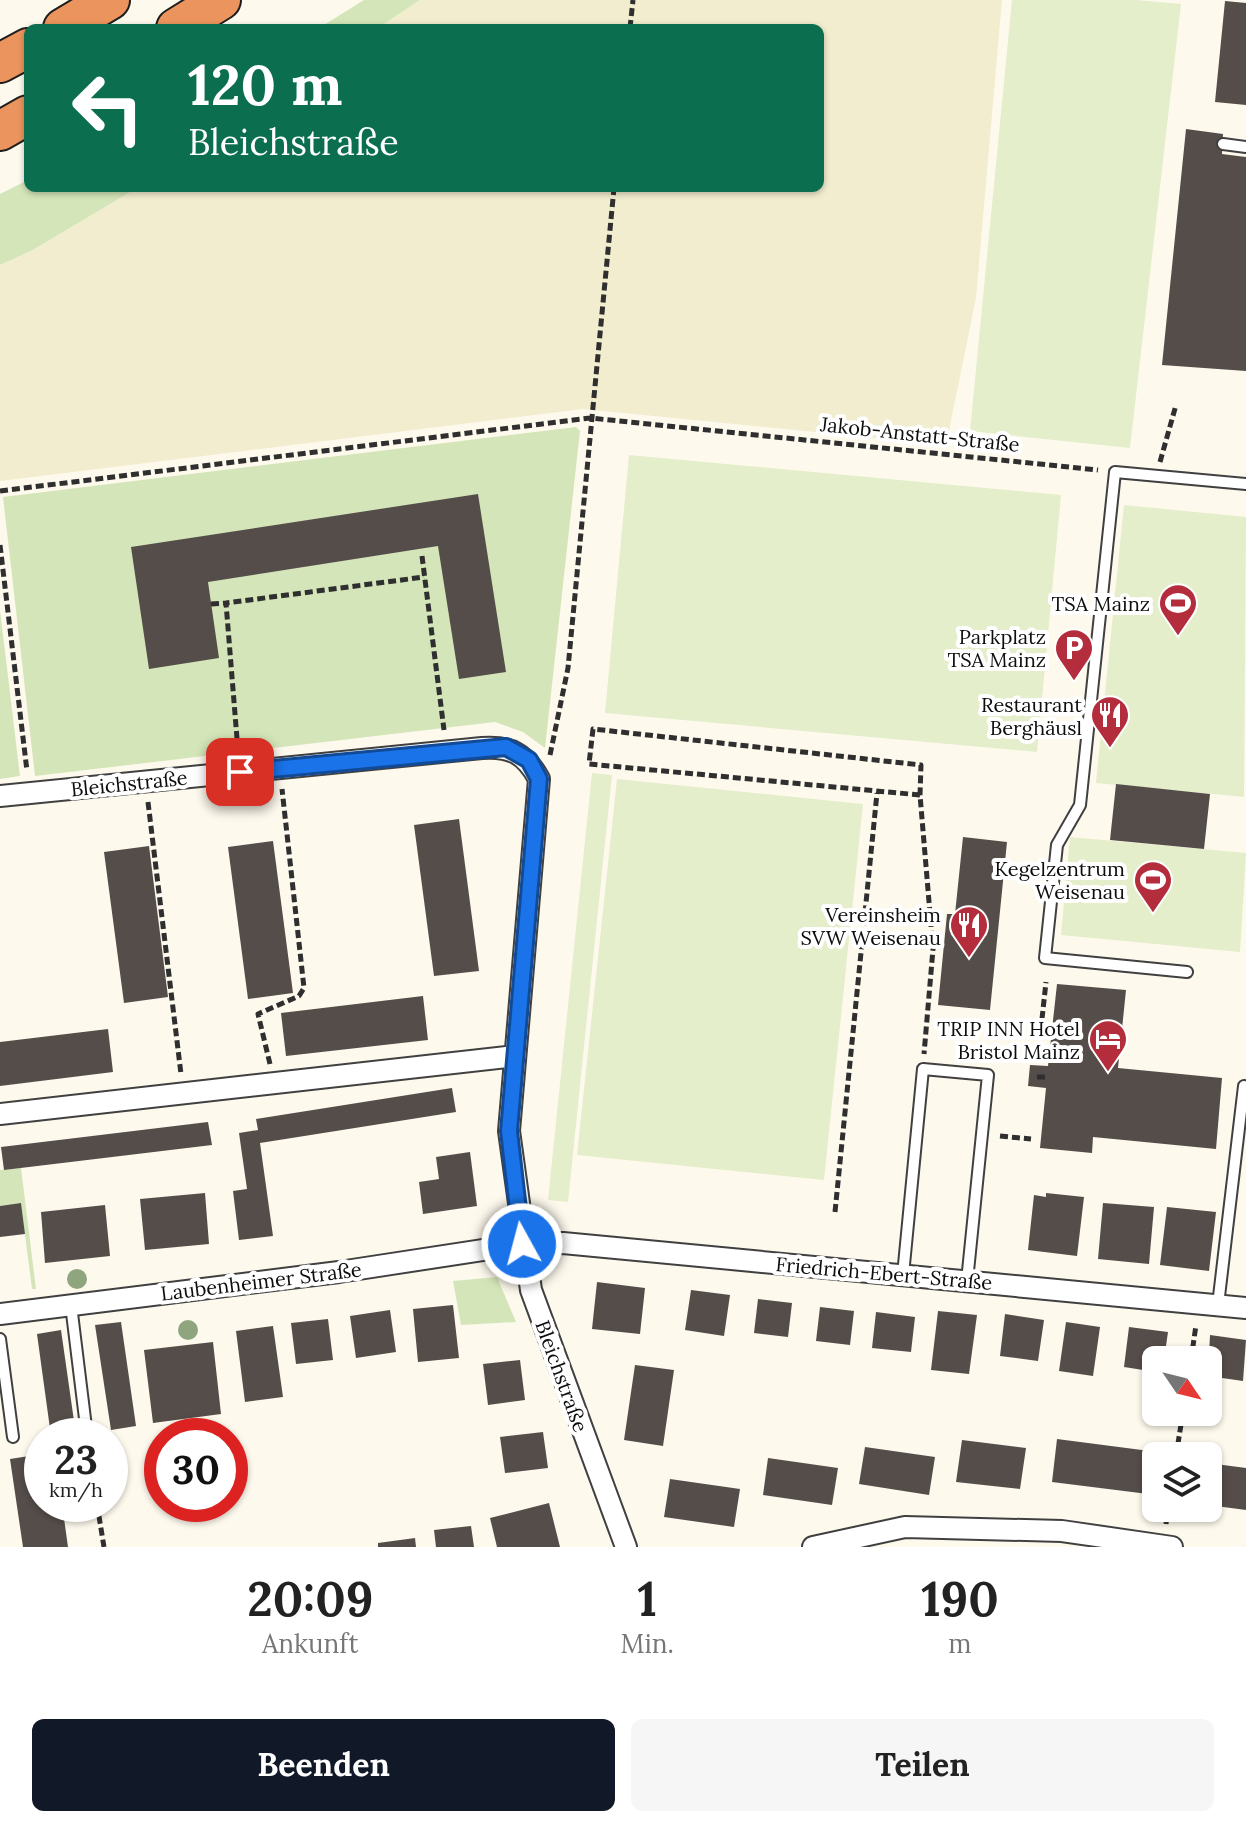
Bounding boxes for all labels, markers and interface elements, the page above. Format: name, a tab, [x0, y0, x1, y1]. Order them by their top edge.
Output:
text: 120 m	[188, 49, 342, 120]
icon: left	[56, 56, 160, 160]
text: Bleichstraße	[188, 119, 399, 165]
street label: Jakob-Anstatt-Straße	[818, 411, 1021, 457]
sports icon: TSA Mainz	[1157, 582, 1199, 637]
place label: TSA Mainz	[1051, 591, 1150, 616]
place label: Parkplatz TSA Mainz	[947, 624, 1046, 672]
parking icon: Parkplatz TSA Mainz	[1053, 627, 1095, 682]
place label: Restaurant Berghäusl	[981, 692, 1082, 740]
restaurant icon: Restaurant Berghäusl	[1089, 694, 1131, 749]
pin	[206, 738, 274, 806]
icon: arrive	[218, 750, 262, 794]
street label: Bleichstraße	[69, 764, 189, 802]
place label: Kegelzentrum Weisenau	[994, 856, 1125, 904]
sports icon: Kegelzentrum Weisenau	[1132, 859, 1174, 914]
place label: Vereinsheim SVW Weisenau	[800, 902, 941, 950]
restaurant icon: Vereinsheim SVW Weisenau	[948, 904, 990, 959]
place label: TRIP INN Hotel Bristol Mainz	[937, 1016, 1080, 1064]
hotel icon: TRIP INN Hotel Bristol Mainz	[1087, 1018, 1129, 1073]
position arrow	[480, 1202, 564, 1286]
street label: Friedrich-Ebert-Straße	[775, 1251, 994, 1295]
street label: Laubenheimer Straße	[159, 1256, 363, 1306]
street label: Bleichstraße	[530, 1317, 594, 1435]
north arrow	[1142, 1346, 1222, 1426]
map controls	[1142, 1346, 1222, 1522]
speed limit sign: 30	[144, 1418, 248, 1522]
text: 23	[54, 1434, 98, 1485]
button: layers	[1142, 1442, 1222, 1522]
text: km/h	[49, 1477, 103, 1502]
text: 20:09	[247, 1568, 373, 1629]
text: 1	[638, 1568, 657, 1629]
text: 190	[921, 1568, 999, 1629]
text: Ankunft	[262, 1627, 359, 1660]
text: Min.	[621, 1627, 674, 1660]
text: m	[948, 1627, 972, 1660]
button: Beenden	[32, 1719, 615, 1811]
button: Teilen	[631, 1719, 1214, 1811]

